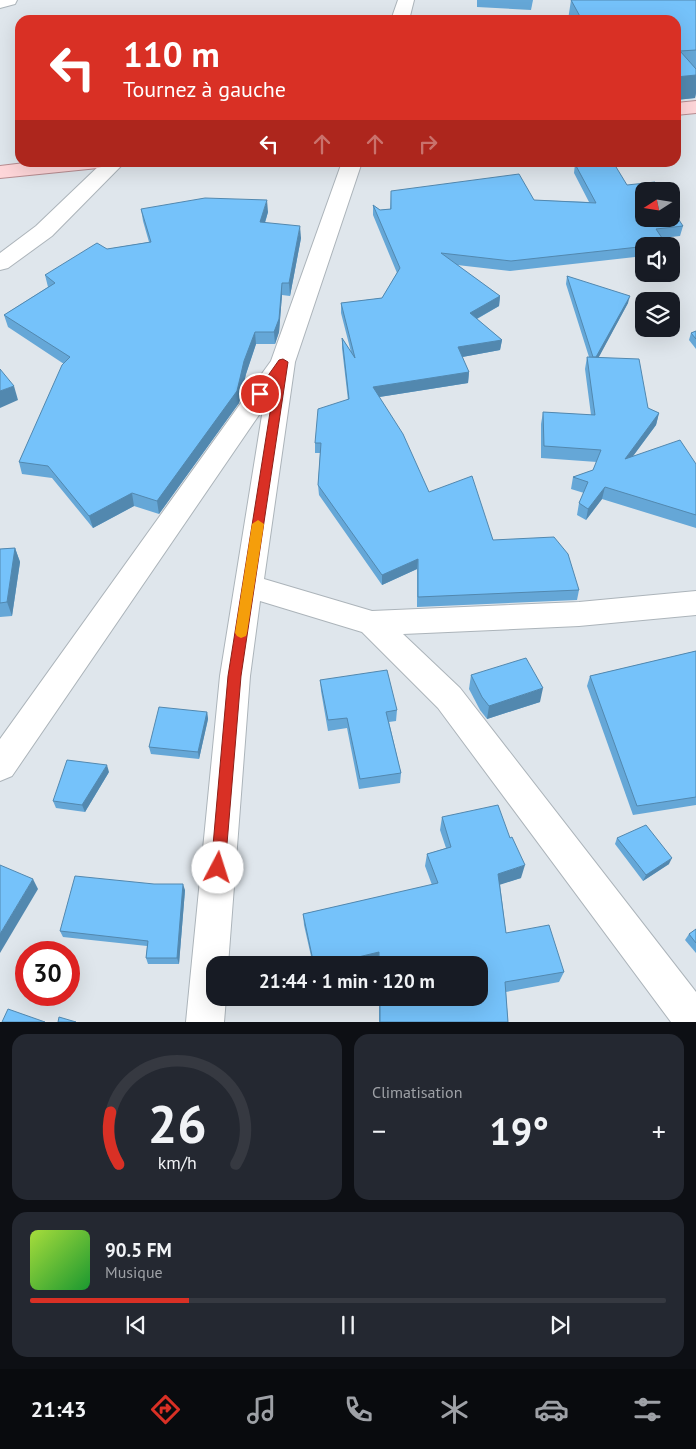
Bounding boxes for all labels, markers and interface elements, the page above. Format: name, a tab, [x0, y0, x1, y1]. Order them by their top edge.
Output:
text: 110 m	[123, 31, 220, 77]
icon: left	[40, 35, 105, 100]
text: Tournez à gauche	[123, 75, 286, 103]
icon: left	[255, 130, 283, 158]
icon: ahead	[308, 130, 336, 158]
icon: ahead	[361, 130, 389, 158]
icon: right	[414, 130, 442, 158]
north arrow	[635, 182, 680, 228]
map controls	[635, 182, 680, 337]
button: sound	[635, 237, 680, 282]
button: layers	[635, 292, 680, 337]
pin	[239, 373, 281, 415]
icon: arrive	[246, 380, 274, 408]
position arrow	[191, 841, 243, 893]
speed limit sign: 30	[15, 941, 80, 1006]
text: 21:44 · 1 min · 120 m	[259, 969, 435, 993]
text: Climatisation	[372, 1082, 462, 1102]
text: 26	[148, 1090, 206, 1157]
text: 19°	[489, 1106, 549, 1155]
text: −	[372, 1112, 386, 1149]
text: +	[652, 1112, 666, 1149]
text: km/h	[157, 1151, 197, 1174]
text: 90.5 FM	[105, 1238, 172, 1262]
text: Musique	[105, 1262, 163, 1282]
icon: previous	[122, 1311, 150, 1339]
icon: pause	[334, 1311, 362, 1339]
icon: next	[546, 1311, 574, 1339]
icon: directions	[148, 1392, 183, 1427]
icon: music	[244, 1392, 279, 1427]
icon: phone	[341, 1392, 376, 1427]
icon: climate	[437, 1392, 472, 1427]
icon: car	[534, 1392, 569, 1427]
icon: filters	[630, 1392, 665, 1427]
text: 21:43	[31, 1395, 87, 1423]

